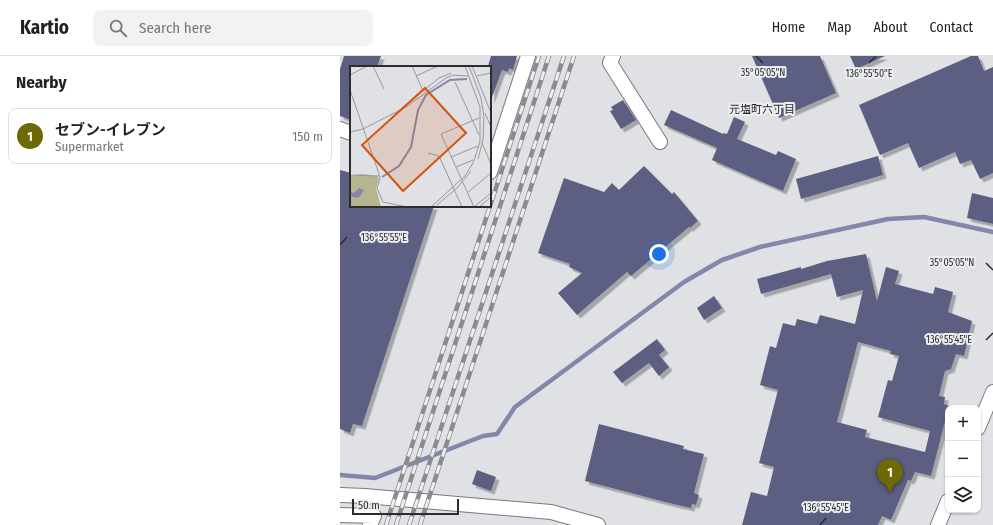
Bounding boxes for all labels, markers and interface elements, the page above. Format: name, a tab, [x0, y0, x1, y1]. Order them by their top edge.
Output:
search box	[93, 10, 373, 46]
text: Kartio	[20, 16, 69, 39]
icon: search	[107, 17, 129, 39]
text: Search here	[139, 19, 211, 37]
text: Home	[772, 19, 805, 36]
text: Map	[827, 19, 851, 36]
text: About	[873, 19, 908, 36]
text: Contact	[930, 19, 973, 36]
inset map	[350, 66, 491, 207]
text: 35°05'05"N	[741, 67, 785, 79]
text: 136°55'50"E	[846, 68, 893, 80]
text: Nearby	[16, 72, 67, 93]
district label: 元塩町六丁目	[729, 103, 795, 116]
text: セブン-イレブン	[55, 121, 166, 139]
text: 1	[27, 129, 33, 144]
text: 150 m	[292, 129, 323, 144]
text: Supermarket	[55, 139, 124, 154]
text: 136°55'55"E	[361, 232, 407, 244]
your location	[649, 244, 669, 264]
text: 35°05'05"N	[930, 257, 974, 269]
text: 136°55'45"E	[926, 334, 972, 346]
map controls	[945, 405, 981, 513]
button: +	[945, 405, 981, 441]
button: −	[945, 441, 981, 477]
pin: 1	[877, 459, 903, 492]
button: layers	[945, 477, 981, 513]
scale bar	[352, 497, 459, 516]
text: 50 m	[358, 499, 380, 512]
text: 136°55'45"E	[803, 502, 849, 514]

